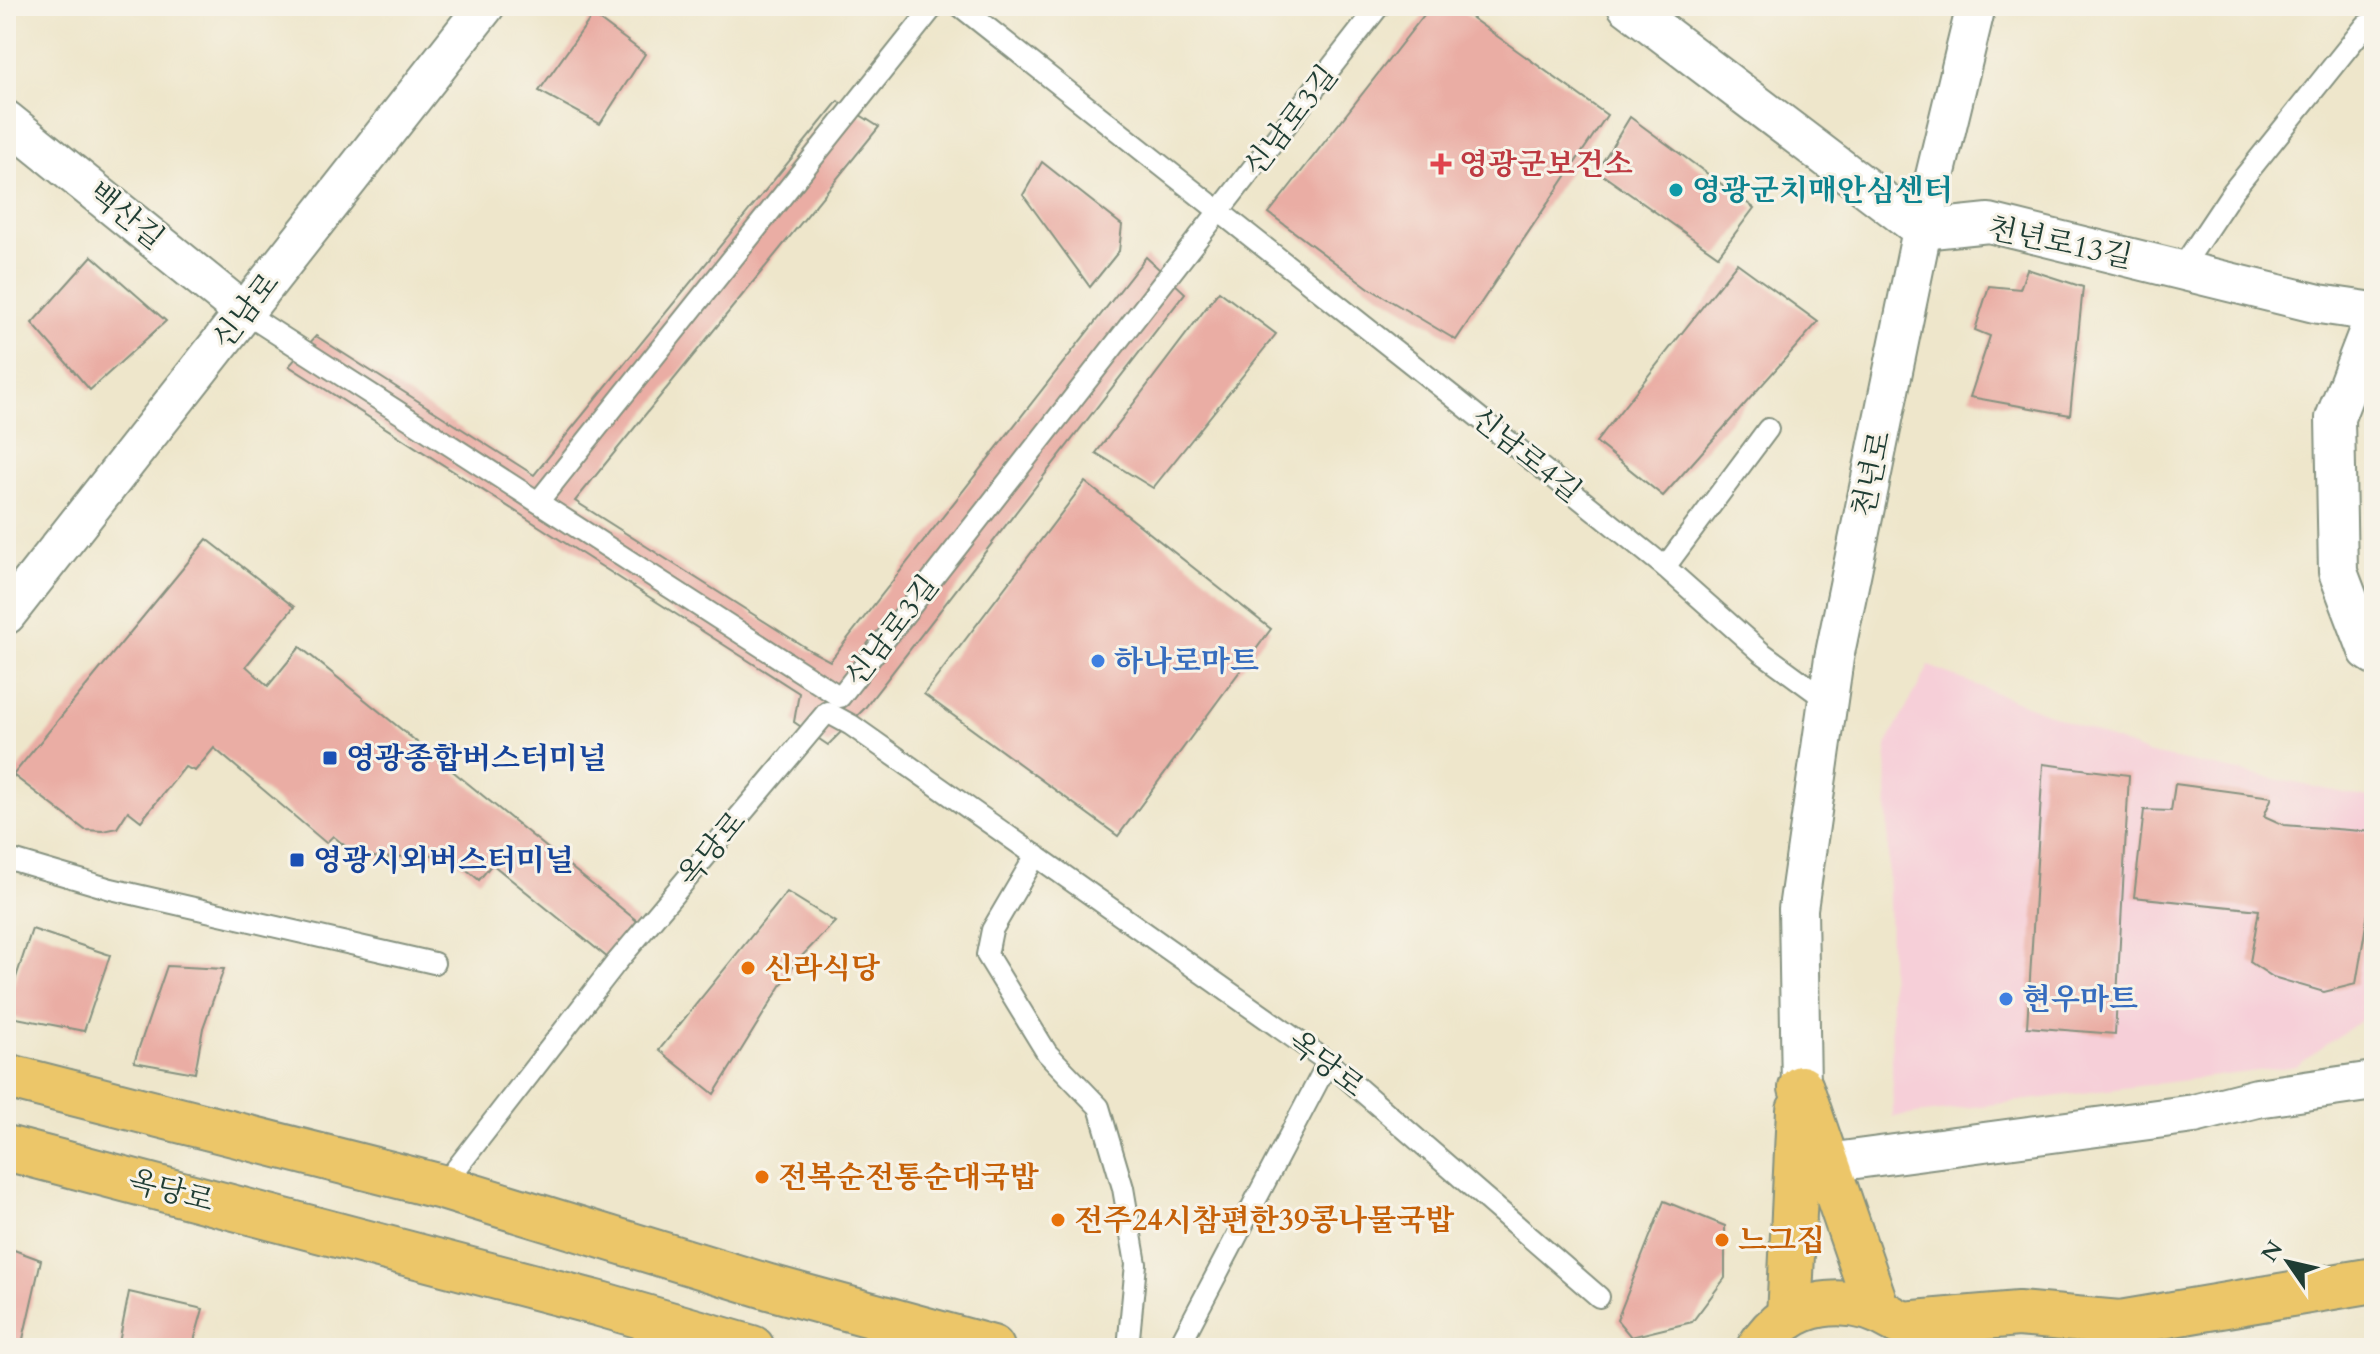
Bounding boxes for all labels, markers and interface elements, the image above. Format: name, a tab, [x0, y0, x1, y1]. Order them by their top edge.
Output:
street label: 신남로3길	[1234, 57, 1348, 185]
place label: 영광군보건소	[1459, 144, 1633, 185]
marker: 영광군보건소	[1430, 153, 1452, 175]
place label: 영광군치매안심센터	[1692, 170, 1953, 211]
street label: 백산길	[79, 173, 173, 259]
marker: 영광군치매안심센터	[1667, 181, 1685, 199]
street label: 천년로13길	[1984, 208, 2136, 278]
street label: 신남로	[203, 264, 289, 358]
street label: 신남로4길	[1462, 398, 1590, 512]
street label: 천년로	[1843, 427, 1901, 521]
street label: 신남로3길	[835, 567, 949, 695]
place label: 하나로마트	[1114, 641, 1259, 682]
marker: 하나로마트	[1089, 652, 1107, 670]
place label: 영광종합버스터미널	[346, 738, 607, 779]
marker: 영광종합버스터미널	[321, 749, 339, 767]
street label: 옥당로	[668, 803, 756, 895]
place label: 영광시외버스터미널	[313, 840, 574, 881]
marker: 영광시외버스터미널	[288, 851, 306, 869]
place label: 신라식당	[764, 948, 880, 989]
marker: 신라식당	[739, 959, 757, 977]
place label: 현우마트	[2022, 979, 2138, 1020]
marker: 현우마트	[1997, 990, 2015, 1008]
street label: 옥당로	[1279, 1021, 1373, 1107]
place label: 전복순전통순대국밥	[778, 1157, 1039, 1198]
street label: 옥당로	[124, 1160, 218, 1222]
marker: 전복순전통순대국밥	[753, 1168, 771, 1186]
place label: 전주24시참편한39콩나물국밥	[1074, 1200, 1454, 1241]
marker: 전주24시참편한39콩나물국밥	[1049, 1211, 1067, 1229]
place label: 느그집	[1738, 1220, 1825, 1261]
north arrow	[2248, 1222, 2328, 1302]
marker: 느그집	[1713, 1231, 1731, 1249]
text: N	[2254, 1235, 2290, 1268]

